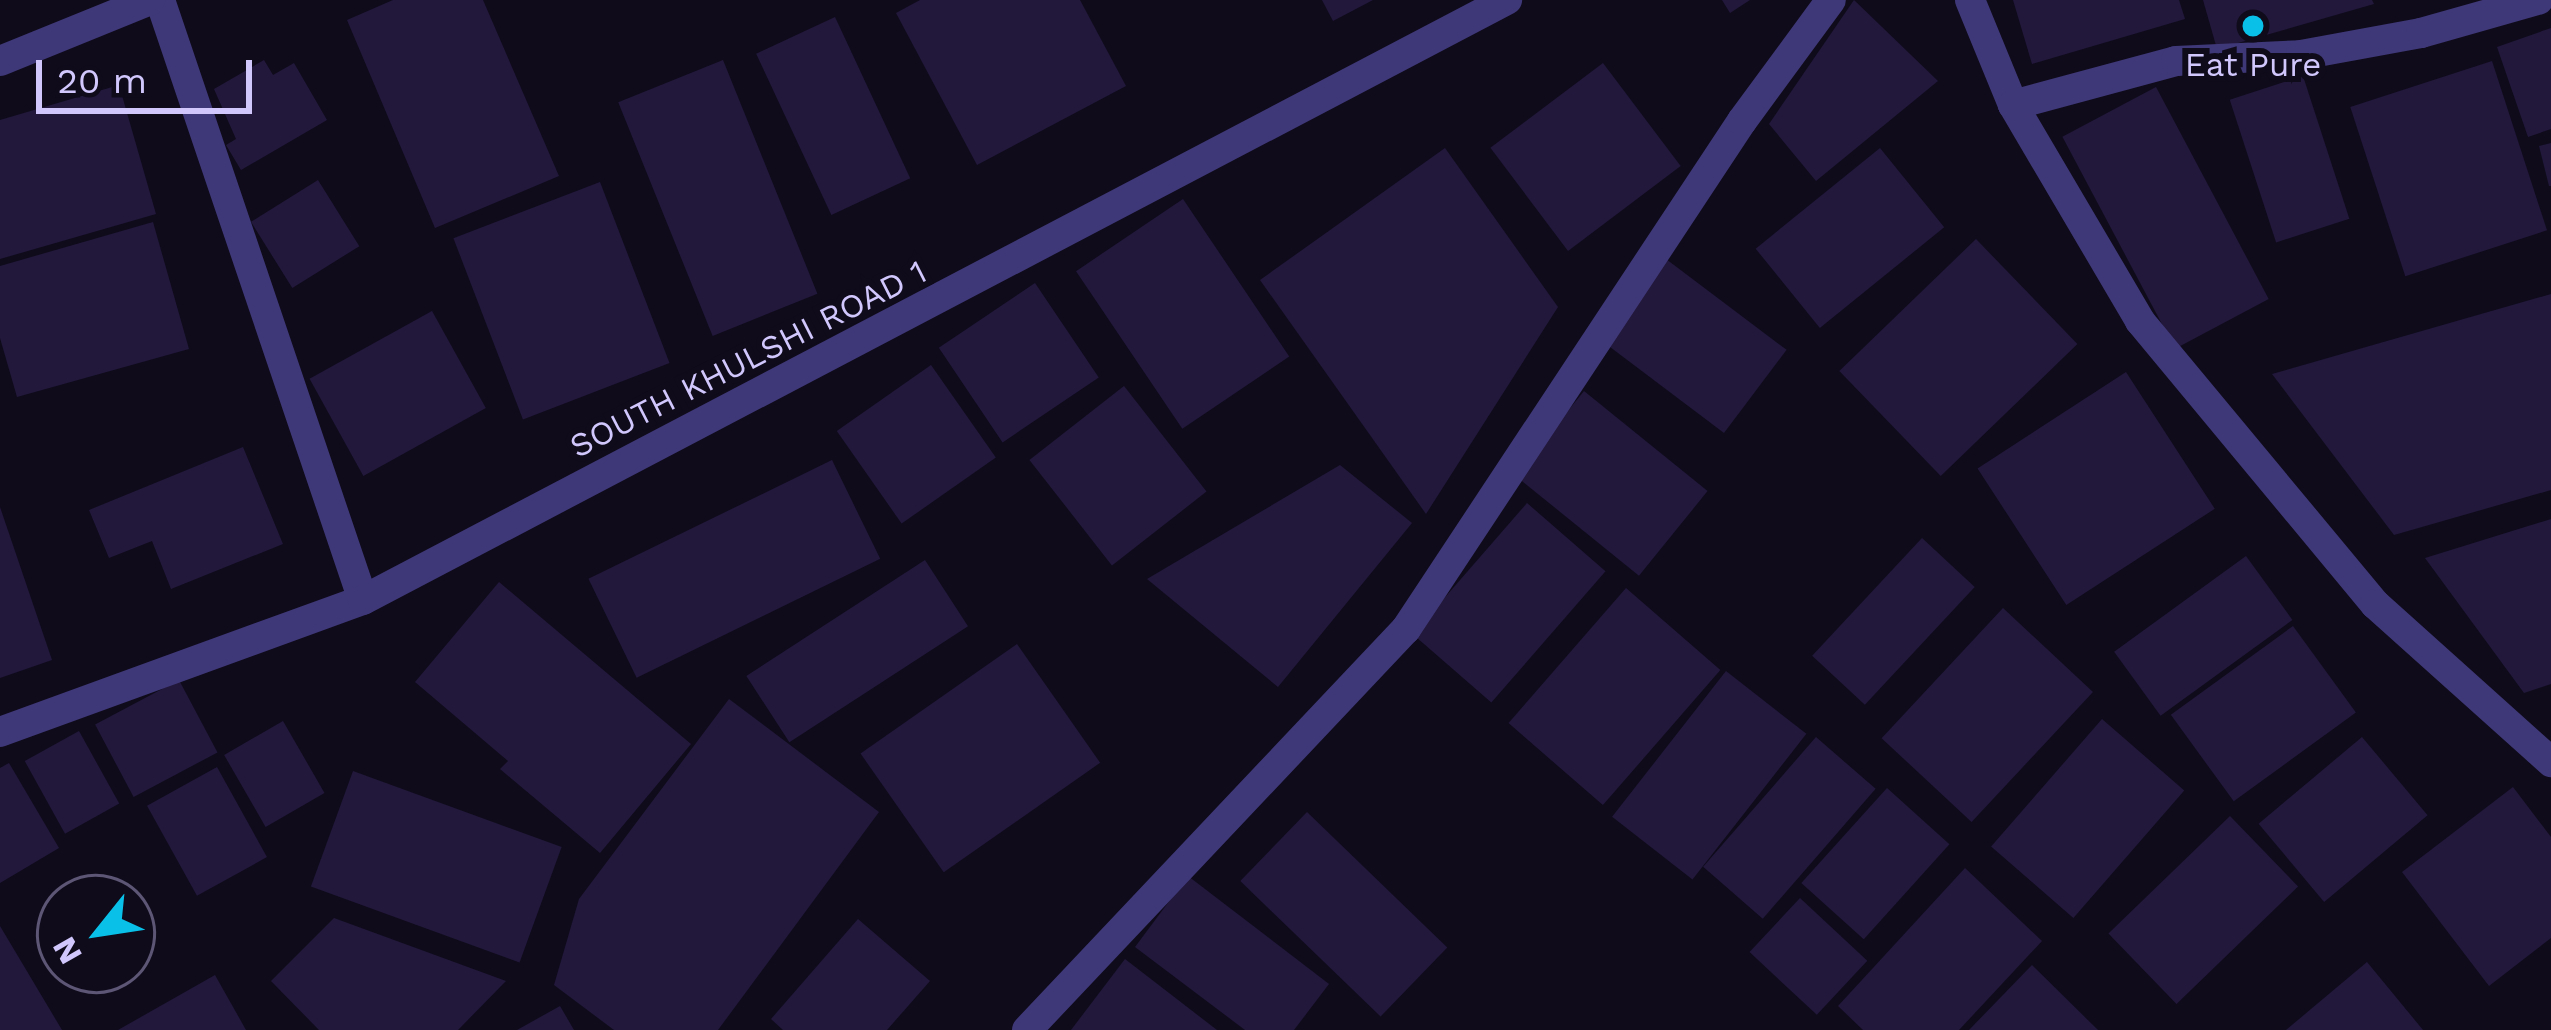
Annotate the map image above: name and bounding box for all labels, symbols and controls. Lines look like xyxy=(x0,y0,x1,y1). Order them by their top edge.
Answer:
marker: Eat Pure xyxy=(2240,13,2266,39)
scale bar xyxy=(42,36,258,110)
place label: Eat Pure xyxy=(2185,45,2321,85)
text: 20 m xyxy=(57,60,147,102)
street label: SOUTH KHULSHI ROAD 1 xyxy=(563,252,933,466)
north arrow xyxy=(36,874,156,994)
text: N xyxy=(44,930,90,971)

